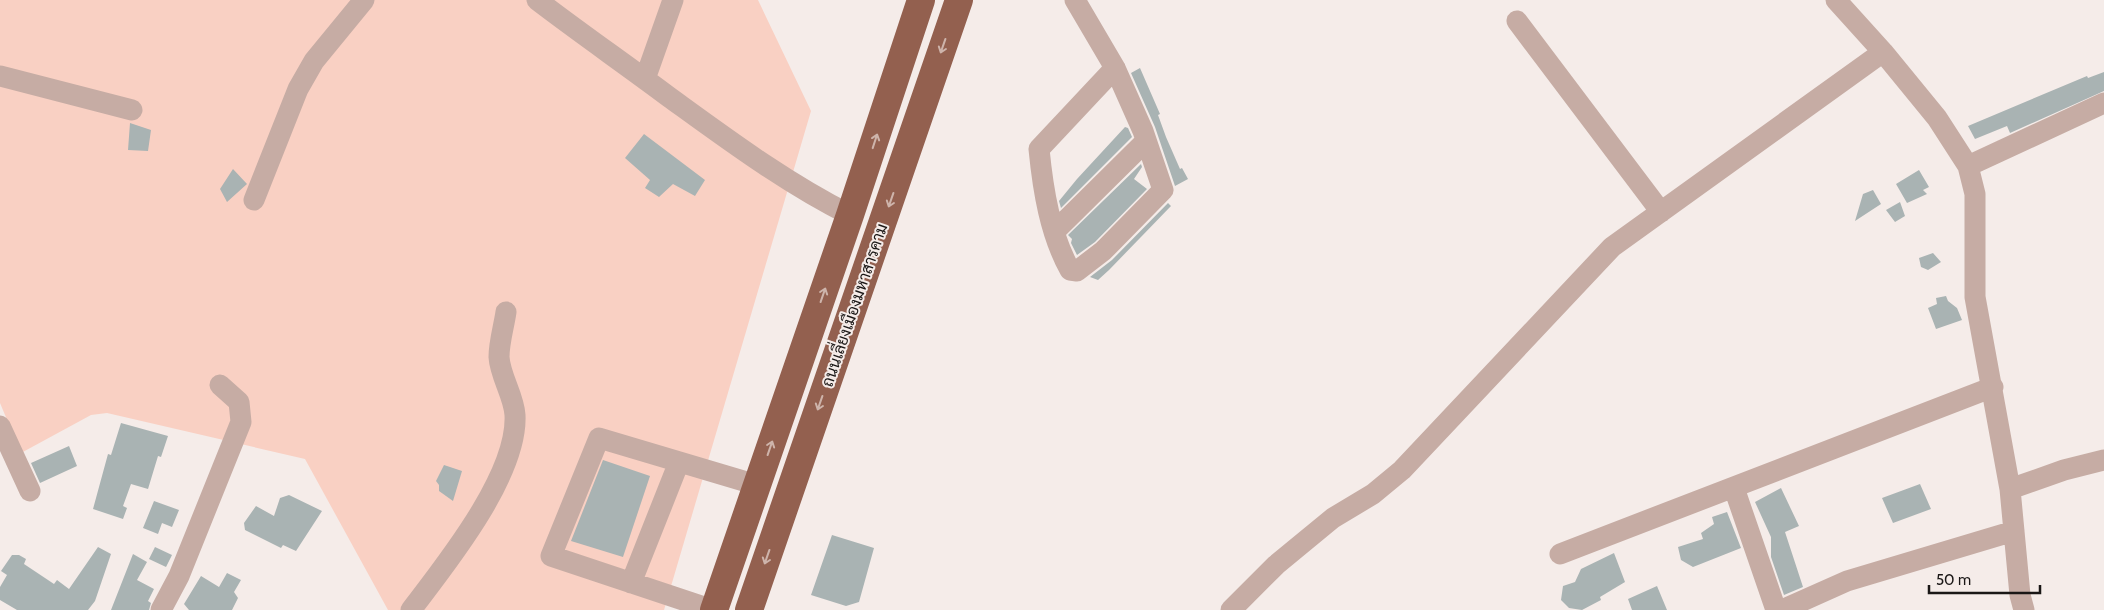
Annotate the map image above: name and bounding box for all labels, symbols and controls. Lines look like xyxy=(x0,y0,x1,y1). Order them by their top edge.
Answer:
one-way arrow xyxy=(938,38,948,54)
one-way arrow xyxy=(870,133,880,149)
one-way arrow xyxy=(885,191,895,207)
street label: ถนนเลี่ยงเมืองมหาสารคาม xyxy=(813,219,891,389)
one-way arrow xyxy=(819,287,828,303)
one-way arrow xyxy=(815,395,825,411)
one-way arrow xyxy=(766,441,775,456)
one-way arrow xyxy=(762,548,772,564)
scale bar xyxy=(1929,562,2040,594)
text: 50 m xyxy=(1936,571,1971,589)

